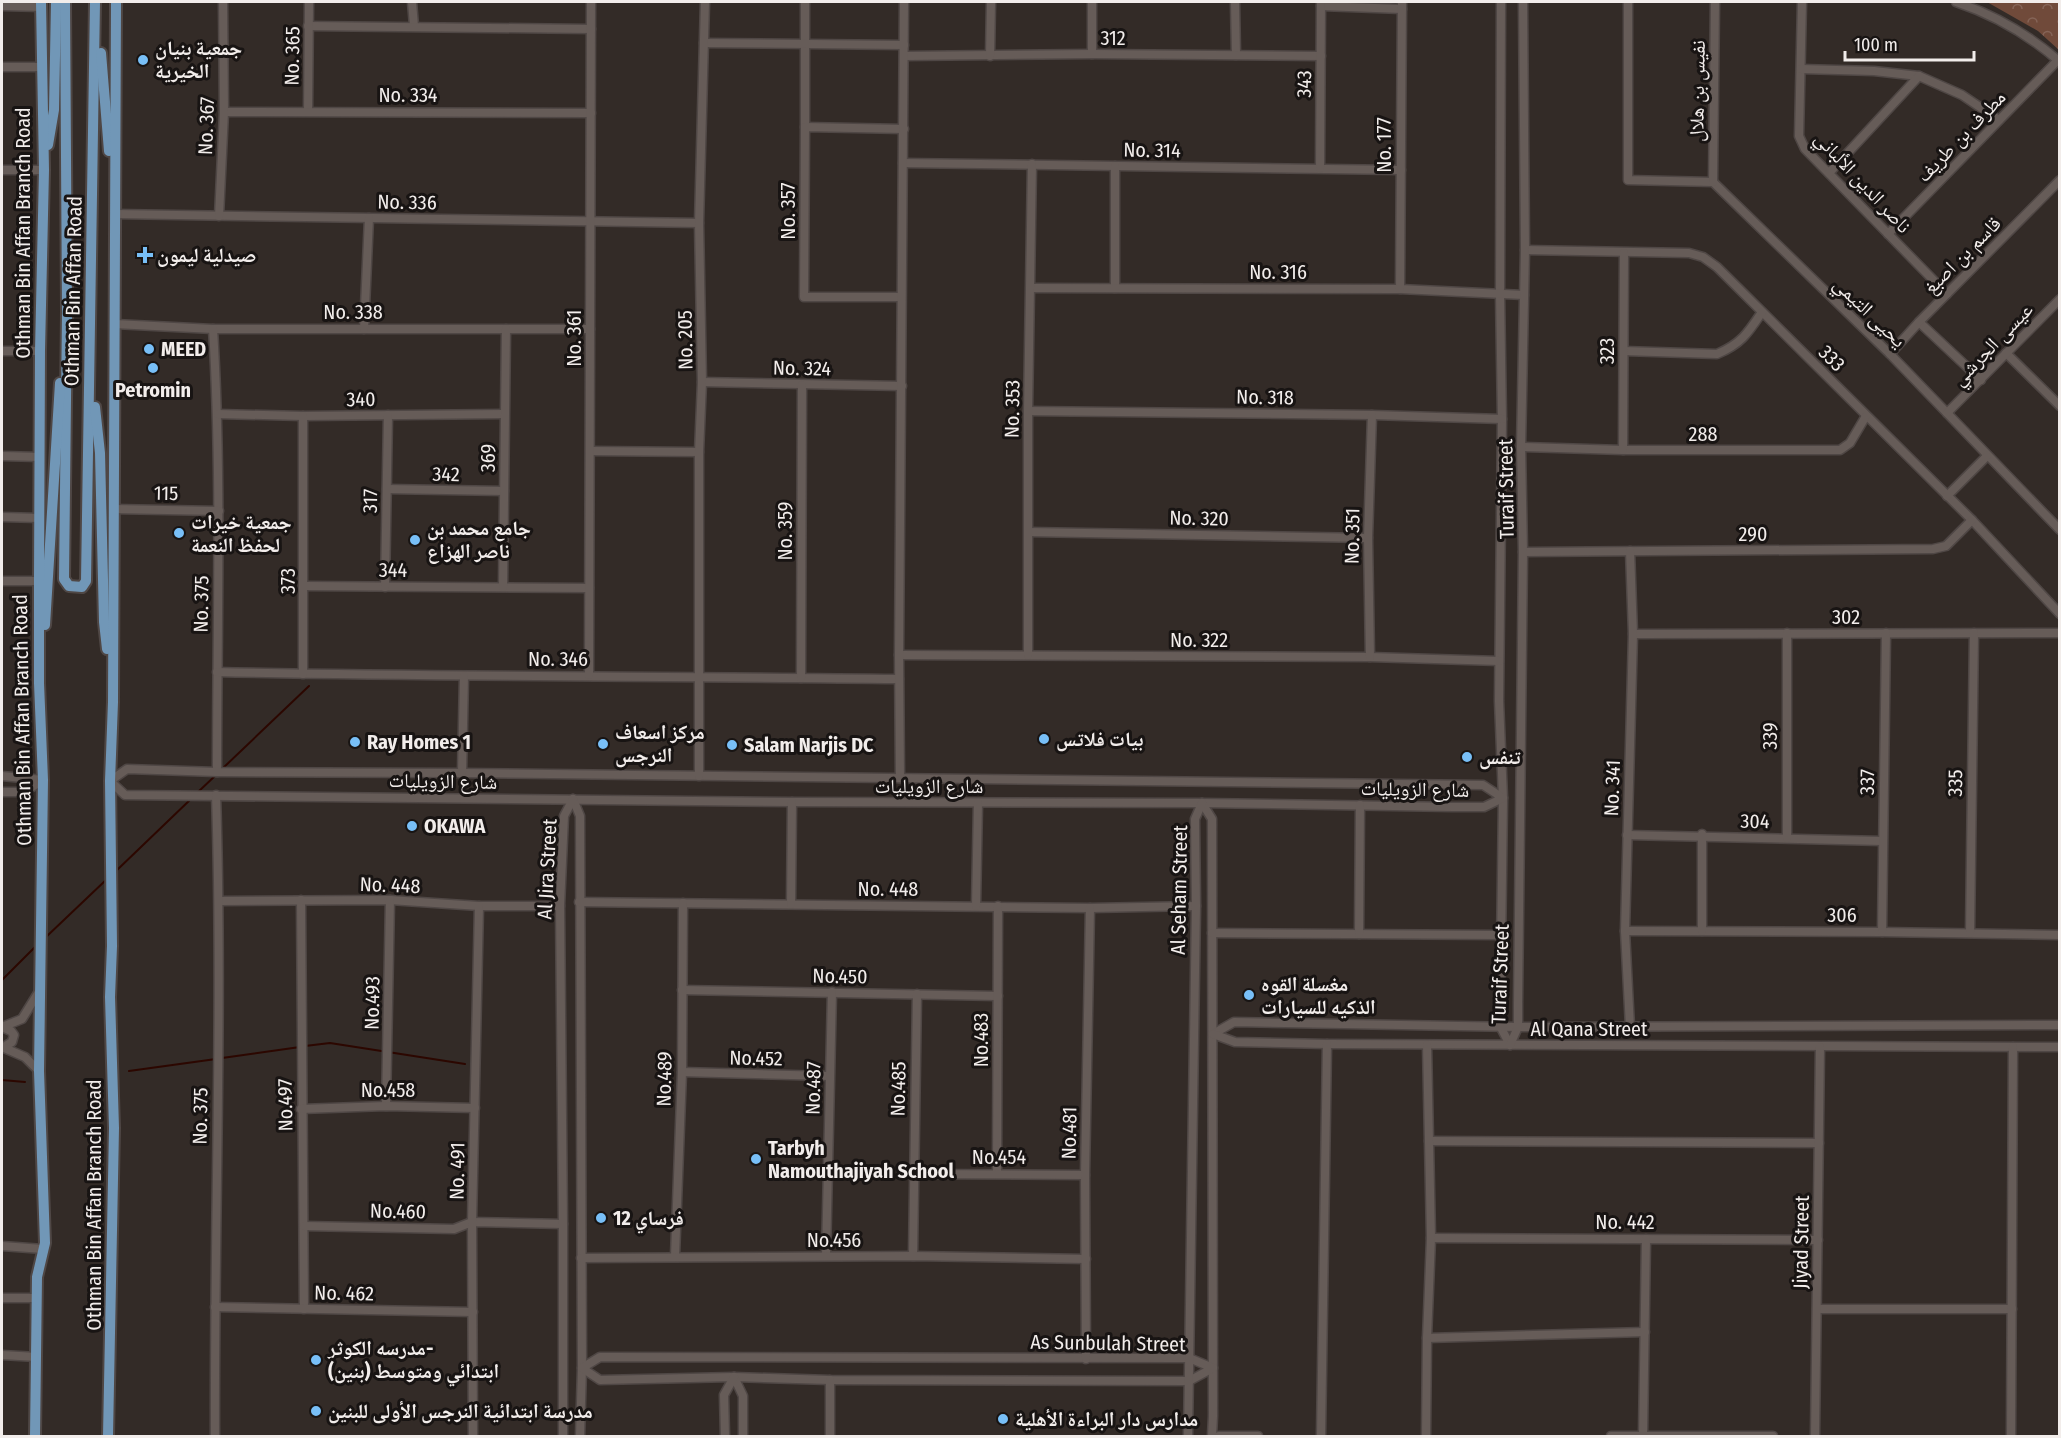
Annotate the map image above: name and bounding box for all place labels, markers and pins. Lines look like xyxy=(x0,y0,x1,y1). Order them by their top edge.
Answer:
place label: جمعية بنيان الخيرية xyxy=(155,36,242,83)
marker: جمعية بنيان الخيرية xyxy=(136,53,150,67)
place label: صيدلية ليمون xyxy=(157,243,256,267)
marker: صيدلية ليمون xyxy=(138,248,152,262)
place label: MEED xyxy=(161,337,206,361)
marker: MEED xyxy=(142,342,156,356)
marker: Petromin xyxy=(146,361,160,375)
place label: Petromin xyxy=(115,378,191,402)
place label: جمعية خيرات لحفظ النعمة xyxy=(191,510,292,557)
place label: جامع محمد بن ناصر الهزاع xyxy=(427,516,531,564)
marker: جمعية خيرات لحفظ النعمة xyxy=(172,526,186,540)
marker: جامع محمد بن ناصر الهزاع xyxy=(408,533,422,547)
place label: مركز اسعاف النرجس xyxy=(615,720,705,768)
place label: بيات فلاتس xyxy=(1056,727,1144,752)
place label: Ray Homes 1 xyxy=(367,730,471,754)
marker: بيات فلاتس xyxy=(1037,732,1051,746)
place label: Salam Narjis DC xyxy=(744,733,874,757)
marker: Ray Homes 1 xyxy=(348,735,362,749)
marker: مركز اسعاف النرجس xyxy=(596,737,610,751)
marker: Salam Narjis DC xyxy=(725,738,739,752)
place label: تنفس xyxy=(1479,745,1521,770)
marker: تنفس xyxy=(1460,750,1474,764)
place label: OKAWA xyxy=(424,814,487,838)
marker: OKAWA xyxy=(405,819,419,833)
place label: مغسلة القوه الذكيه للسيارات xyxy=(1261,972,1376,1019)
marker: مغسلة القوه الذكيه للسيارات xyxy=(1242,988,1256,1002)
place label: Tarbyh Namouthajiyah School xyxy=(768,1136,955,1183)
marker: Tarbyh Namouthajiyah School xyxy=(749,1152,763,1166)
place label: فرساي 12 xyxy=(613,1206,684,1234)
marker: فرساي 12 xyxy=(594,1211,608,1225)
place label: مدرسه الكوثر- ابتدائي ومتوسط (بنين) xyxy=(327,1336,499,1387)
marker: مدرسه الكوثر- ابتدائي ومتوسط (بنين) xyxy=(309,1353,323,1367)
place label: مدرسة ابتدائية النرجس الأولى للبنين xyxy=(328,1399,593,1424)
marker: مدرسة ابتدائية النرجس الأولى للبنين xyxy=(309,1404,323,1418)
place label: مدارس دار البراءة الأهلية xyxy=(1015,1407,1198,1431)
marker: مدارس دار البراءة الأهلية xyxy=(996,1412,1010,1426)

